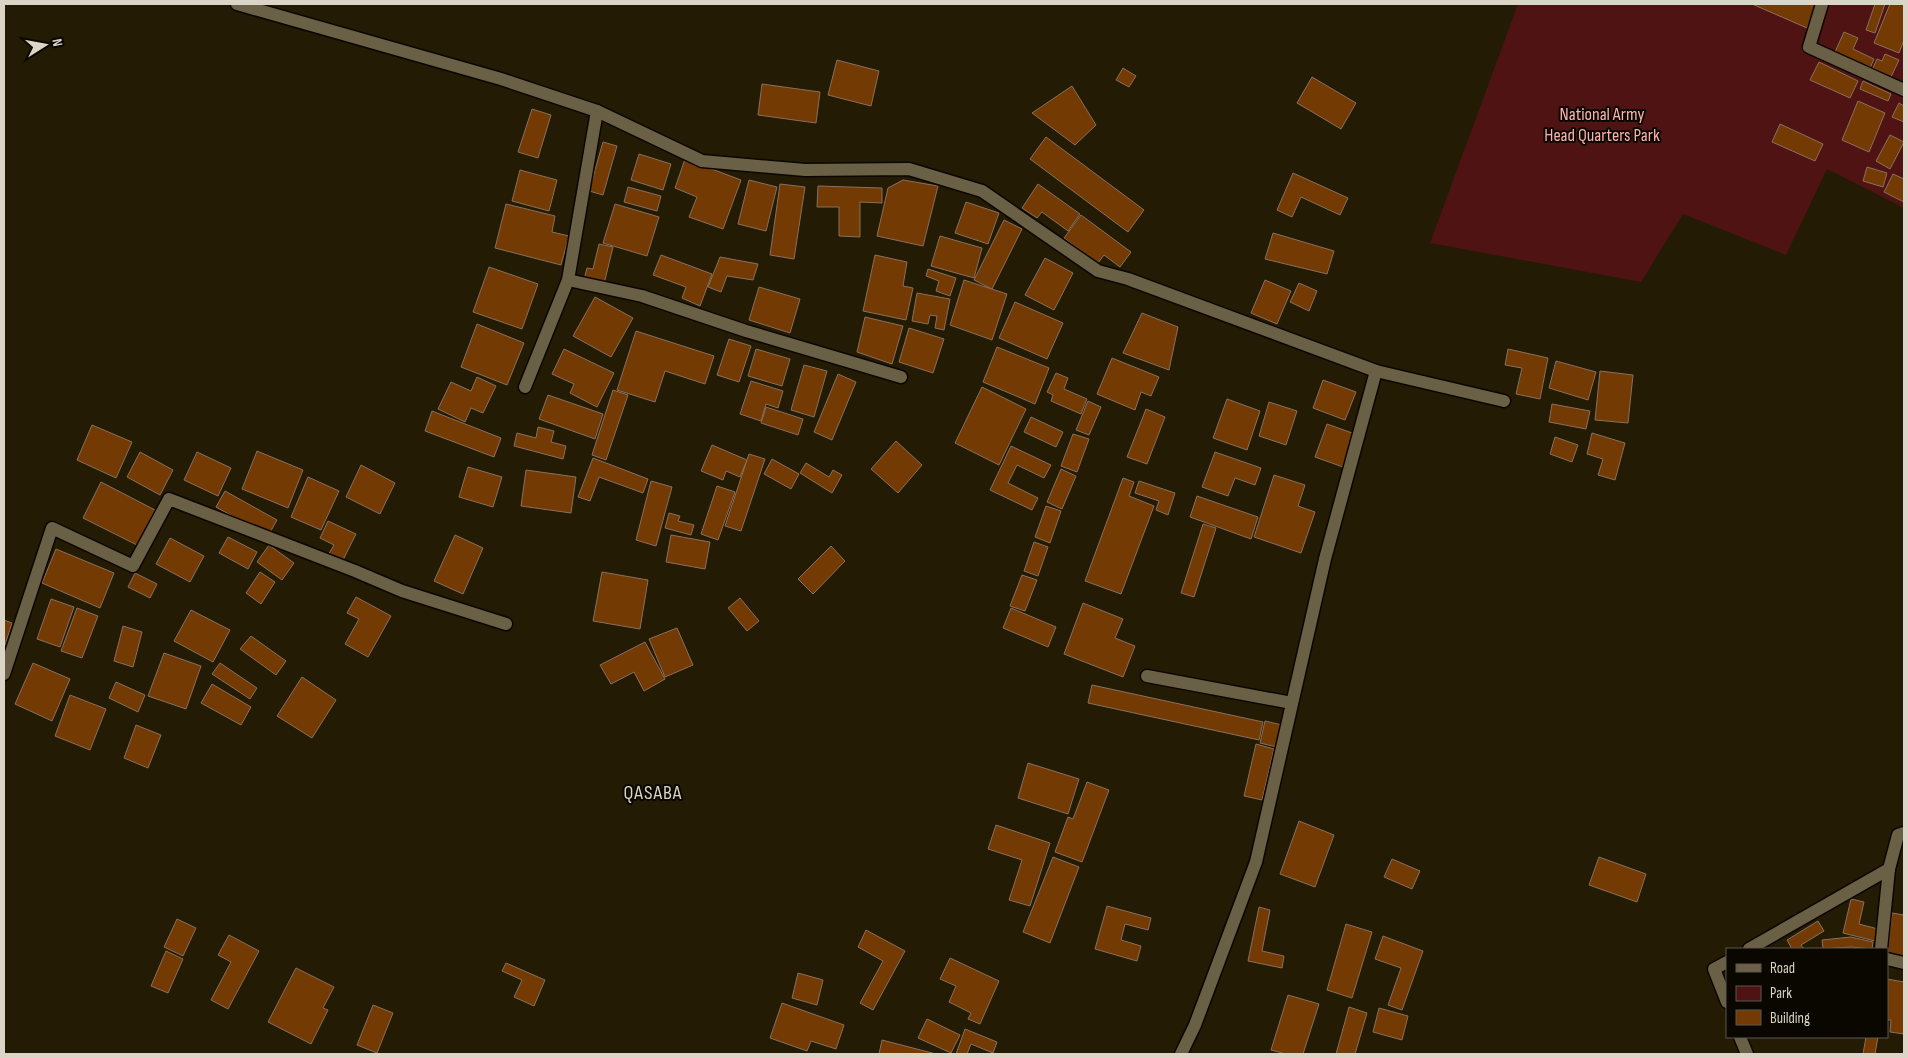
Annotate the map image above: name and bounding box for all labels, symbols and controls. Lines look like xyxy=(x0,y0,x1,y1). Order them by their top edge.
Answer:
north arrow xyxy=(20,20,70,70)
text: N xyxy=(48,37,66,48)
park label: National Army Head Quarters Park xyxy=(1544,104,1660,146)
district label: QASABA xyxy=(624,781,682,805)
legend xyxy=(1726,948,1888,1038)
text: Road xyxy=(1770,959,1795,978)
text: Park xyxy=(1770,984,1792,1003)
text: Building xyxy=(1770,1009,1810,1028)

